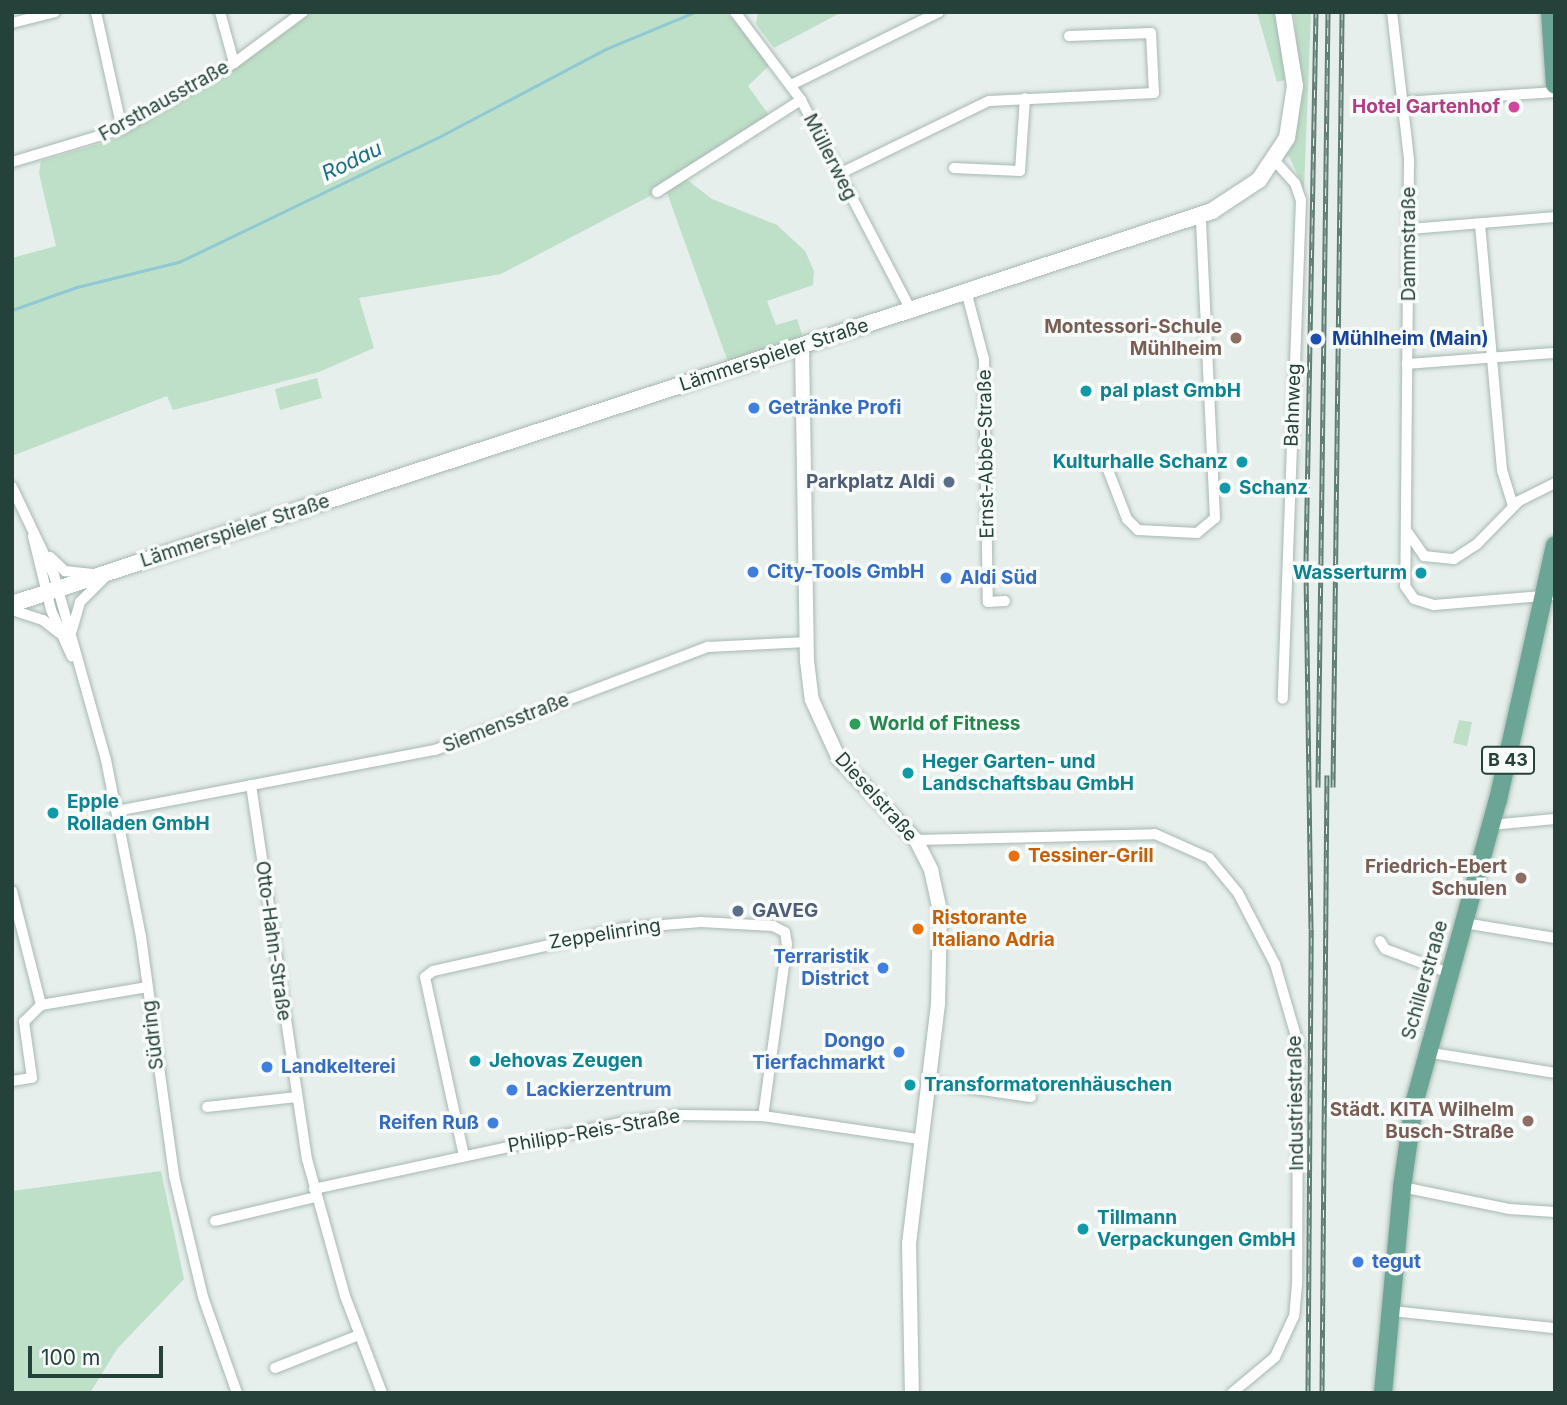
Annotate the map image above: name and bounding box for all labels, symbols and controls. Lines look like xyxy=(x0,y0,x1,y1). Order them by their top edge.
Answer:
street label: Forsthausstraße xyxy=(95,56,233,146)
place label: Hotel Gartenhof xyxy=(1352,96,1500,118)
marker: Hotel Gartenhof xyxy=(1506,99,1522,115)
street label: Müllerweg xyxy=(799,110,861,204)
water label: Rodau xyxy=(318,136,386,186)
street label: Dammstraße xyxy=(1398,187,1420,301)
street label: Lämmerspieler Straße xyxy=(677,314,871,396)
place label: Montessori-Schule Mühlheim xyxy=(1044,316,1222,360)
place label: Mühlheim (Main) xyxy=(1332,328,1489,350)
marker: Mühlheim (Main) xyxy=(1306,329,1326,349)
marker: Montessori-Schule Mühlheim xyxy=(1228,330,1244,346)
street label: Bahnweg xyxy=(1280,363,1306,447)
street label: Ernst-Abbe-Straße xyxy=(973,369,999,539)
place label: pal plast GmbH xyxy=(1100,380,1241,402)
marker: pal plast GmbH xyxy=(1078,383,1094,399)
place label: Getränke Profi xyxy=(768,397,901,419)
marker: Getränke Profi xyxy=(746,400,762,416)
place label: Kulturhalle Schanz xyxy=(1053,451,1228,473)
marker: Kulturhalle Schanz xyxy=(1234,454,1250,470)
place label: Parkplatz Aldi xyxy=(806,471,935,493)
marker: Parkplatz Aldi xyxy=(941,474,957,490)
place label: Schanz xyxy=(1239,477,1308,499)
marker: Schanz xyxy=(1217,480,1233,496)
street label: Lämmerspieler Straße xyxy=(138,490,332,572)
place label: City-Tools GmbH xyxy=(767,561,924,583)
place label: Wasserturm xyxy=(1293,562,1407,584)
marker: City-Tools GmbH xyxy=(745,564,761,580)
marker: Wasserturm xyxy=(1413,565,1429,581)
place label: Aldi Süd xyxy=(960,567,1037,589)
marker: Aldi Süd xyxy=(938,570,954,586)
street label: Siemensstraße xyxy=(440,688,572,758)
place label: World of Fitness xyxy=(869,713,1020,735)
marker: World of Fitness xyxy=(847,716,863,732)
road number: B 43 xyxy=(1480,746,1536,774)
street label: Dieselstraße xyxy=(830,748,922,846)
place label: Heger Garten- und Landschaftsbau GmbH xyxy=(922,751,1134,795)
marker: Heger Garten- und Landschaftsbau GmbH xyxy=(900,765,916,781)
place label: Epple Rolladen GmbH xyxy=(67,791,210,835)
marker: Epple Rolladen GmbH xyxy=(45,805,61,821)
place label: Tessiner-Grill xyxy=(1028,845,1154,867)
marker: Tessiner-Grill xyxy=(1006,848,1022,864)
place label: Friedrich-Ebert Schulen xyxy=(1365,856,1507,900)
street label: Otto-Hahn-Straße xyxy=(250,859,296,1023)
marker: Friedrich-Ebert Schulen xyxy=(1513,870,1529,886)
place label: GAVEG xyxy=(752,900,818,922)
marker: GAVEG xyxy=(730,903,746,919)
place label: Ristorante Italiano Adria xyxy=(932,907,1055,951)
street label: Zeppelinring xyxy=(548,914,662,954)
street label: Schillerstraße xyxy=(1397,918,1453,1042)
marker: Ristorante Italiano Adria xyxy=(910,921,926,937)
place label: Terraristik District xyxy=(773,946,869,990)
marker: Terraristik District xyxy=(875,960,891,976)
street label: Südring xyxy=(137,999,169,1071)
place label: Dongo Tierfachmarkt xyxy=(752,1030,885,1074)
street label: Industriestraße xyxy=(1283,1035,1309,1171)
marker: Dongo Tierfachmarkt xyxy=(891,1044,907,1060)
place label: Jehovas Zeugen xyxy=(489,1050,643,1072)
marker: Jehovas Zeugen xyxy=(467,1053,483,1069)
place label: Landkelterei xyxy=(281,1056,396,1078)
marker: Landkelterei xyxy=(259,1059,275,1075)
place label: Transformatorenhäuschen xyxy=(924,1074,1172,1096)
marker: Transformatorenhäuschen xyxy=(902,1077,918,1093)
place label: Lackierzentrum xyxy=(526,1079,672,1101)
marker: Lackierzentrum xyxy=(504,1082,520,1098)
place label: Städt. KITA Wilhelm Busch-Straße xyxy=(1329,1099,1514,1143)
street label: Philipp-Reis-Straße xyxy=(506,1105,682,1157)
place label: Reifen Ruß xyxy=(379,1112,479,1134)
marker: Städt. KITA Wilhelm Busch-Straße xyxy=(1520,1113,1536,1129)
marker: Reifen Ruß xyxy=(485,1115,501,1131)
place label: Tillmann Verpackungen GmbH xyxy=(1097,1207,1296,1251)
marker: Tillmann Verpackungen GmbH xyxy=(1075,1221,1091,1237)
place label: tegut xyxy=(1372,1251,1421,1273)
marker: tegut xyxy=(1350,1254,1366,1270)
scale bar xyxy=(32,1332,166,1376)
text: 100 m xyxy=(41,1345,100,1370)

